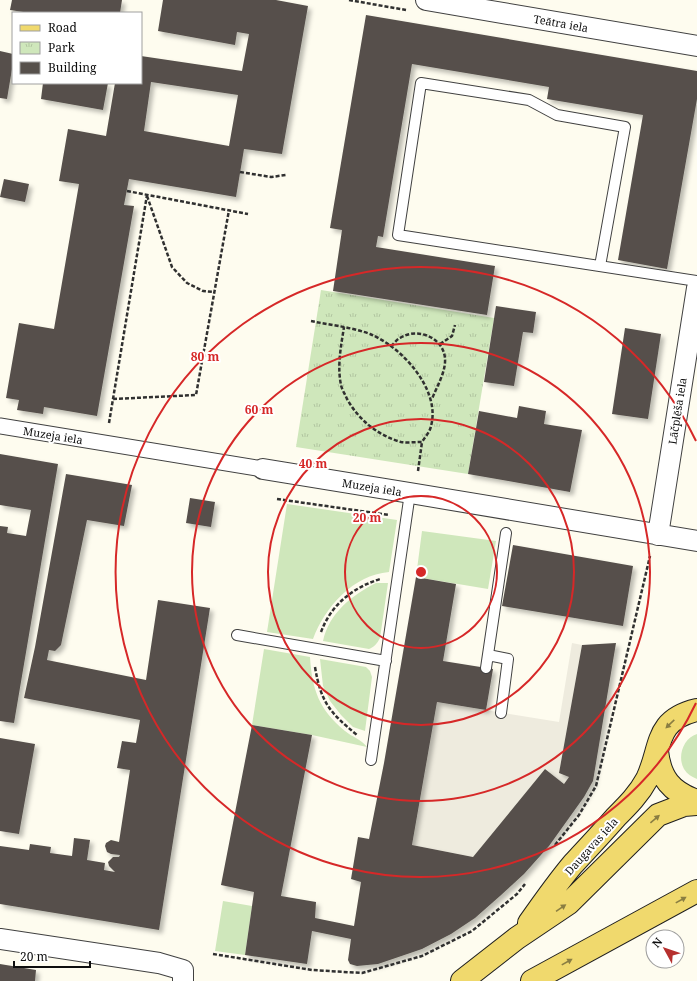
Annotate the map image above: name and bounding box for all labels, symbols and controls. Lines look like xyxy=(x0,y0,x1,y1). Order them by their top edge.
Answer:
street label: Teātra iela xyxy=(533,11,589,35)
legend xyxy=(12,12,142,84)
text: Road xyxy=(48,19,78,36)
text: Park xyxy=(48,39,76,56)
text: Building xyxy=(48,59,97,76)
text: 80 m xyxy=(191,348,219,365)
street label: Lāčplēša iela xyxy=(664,376,690,446)
text: 60 m xyxy=(245,401,273,418)
street label: Muzeja iela xyxy=(22,423,84,447)
text: 40 m xyxy=(299,455,327,472)
street label: Muzeja iela xyxy=(341,475,403,499)
text: 20 m xyxy=(353,509,381,526)
centre of rings xyxy=(414,565,428,579)
one-way arrow xyxy=(665,719,675,729)
street label: Daugavas iela xyxy=(561,814,621,878)
one-way arrow xyxy=(649,814,660,823)
one-way arrow xyxy=(675,897,687,904)
one-way arrow xyxy=(555,904,566,912)
north arrow xyxy=(645,929,685,969)
text: N xyxy=(648,934,666,950)
scale bar xyxy=(14,943,90,969)
text: 20 m xyxy=(20,948,48,965)
one-way arrow xyxy=(561,959,573,966)

